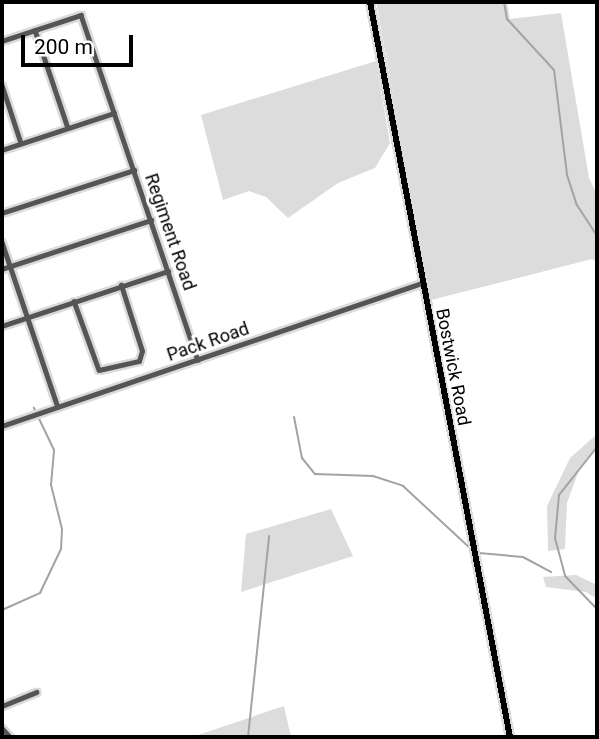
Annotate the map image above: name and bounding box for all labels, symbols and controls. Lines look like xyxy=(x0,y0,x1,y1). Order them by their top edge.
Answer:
scale bar xyxy=(24,21,136,65)
text: 200 m xyxy=(34,35,93,59)
street label: Regiment Road xyxy=(140,171,200,293)
street label: Bostwick Road xyxy=(431,307,475,427)
street label: Pack Road xyxy=(164,318,252,366)

